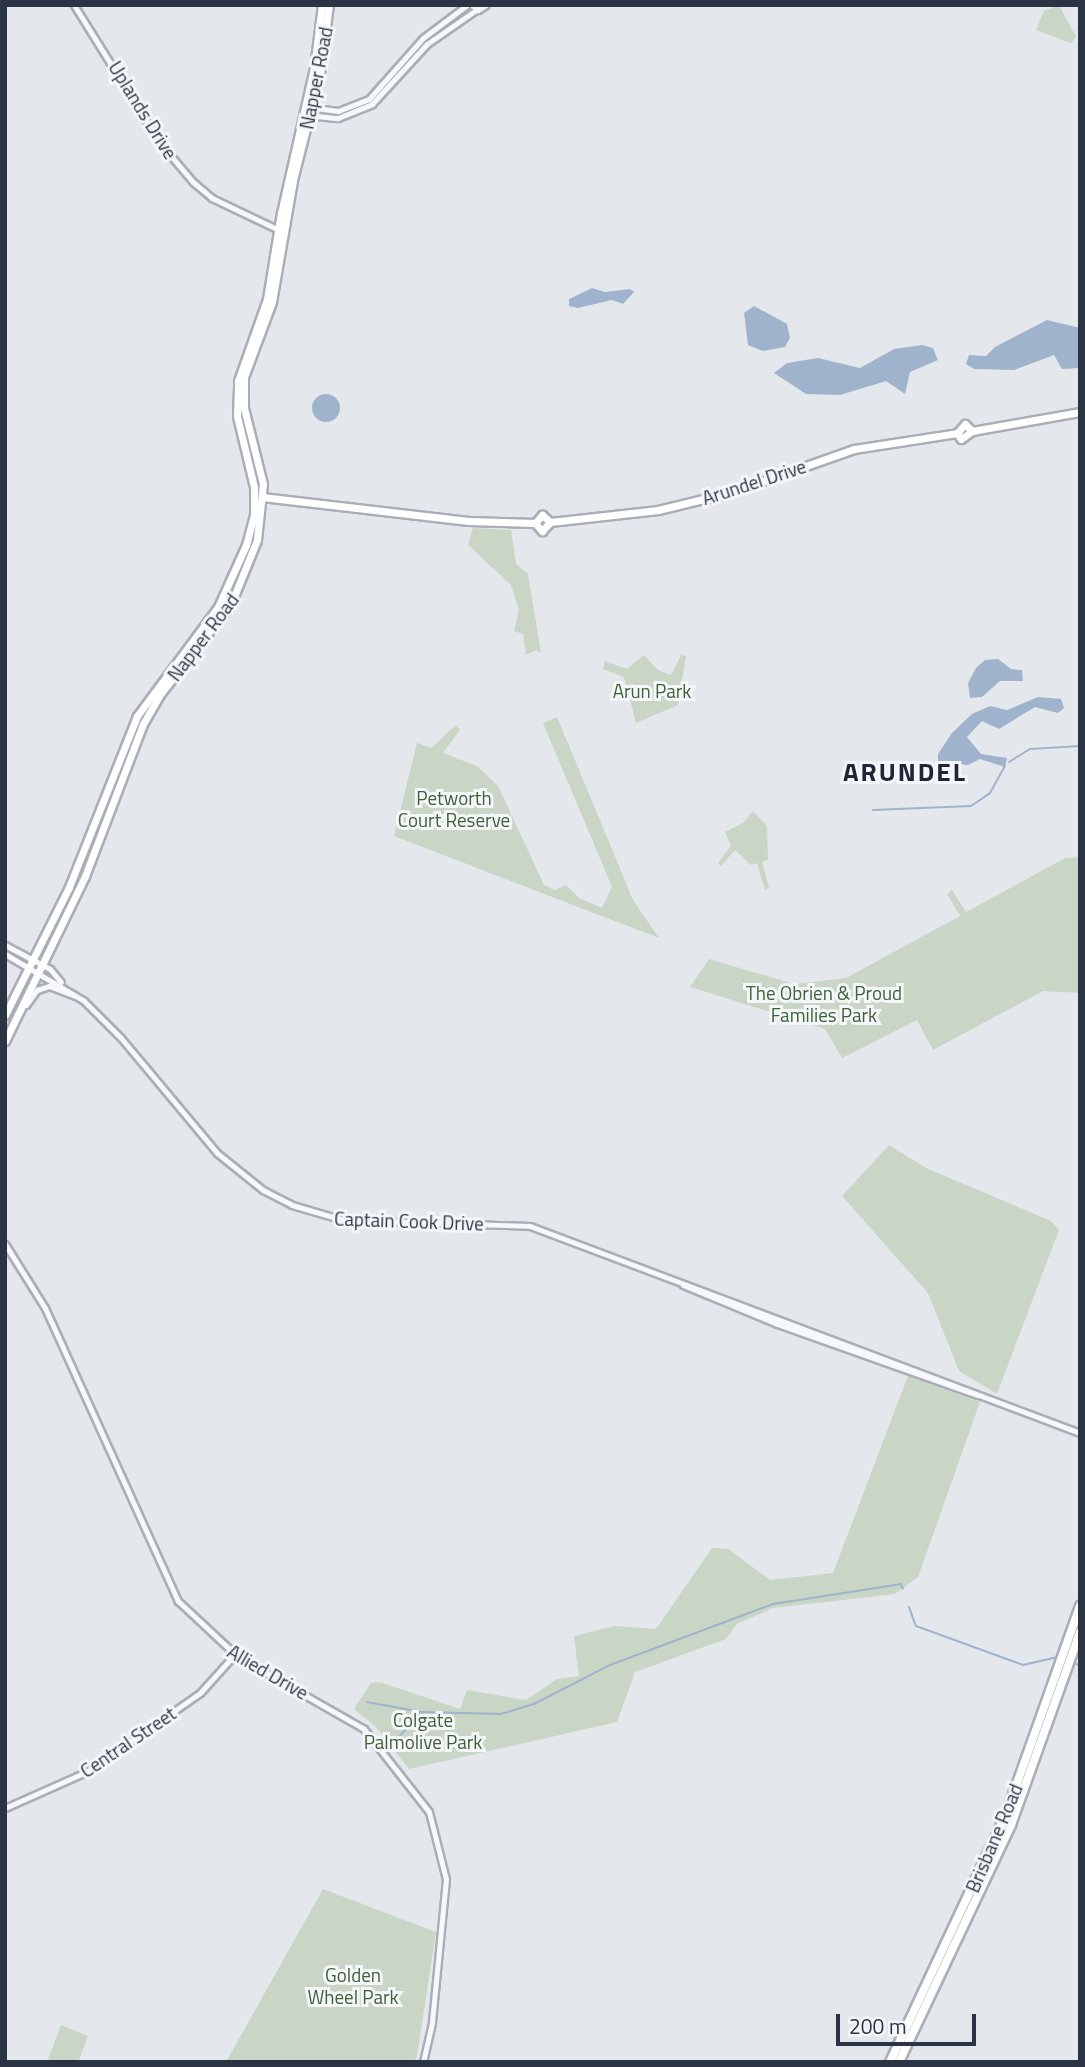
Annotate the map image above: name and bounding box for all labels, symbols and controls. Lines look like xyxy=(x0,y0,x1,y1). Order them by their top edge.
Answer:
street label: Napper Road xyxy=(295,25,337,131)
street label: Uplands Drive xyxy=(104,57,182,163)
street label: Arundel Drive xyxy=(699,454,809,510)
street label: Napper Road xyxy=(163,589,243,685)
park label: Arun Park xyxy=(613,680,691,702)
district label: ARUNDEL xyxy=(844,756,966,788)
park label: Petworth Court Reserve xyxy=(398,787,510,831)
park label: The Obrien & Proud Families Park xyxy=(746,982,902,1026)
street label: Captain Cook Drive xyxy=(334,1207,484,1235)
street label: Allied Drive xyxy=(223,1640,313,1704)
street label: Central Street xyxy=(76,1702,180,1782)
park label: Colgate Palmolive Park xyxy=(364,1709,482,1753)
street label: Brisbane Road xyxy=(961,1780,1027,1896)
park label: Golden Wheel Park xyxy=(307,1964,399,2008)
scale bar xyxy=(840,2000,980,2044)
text: 200 m xyxy=(849,2010,906,2042)

